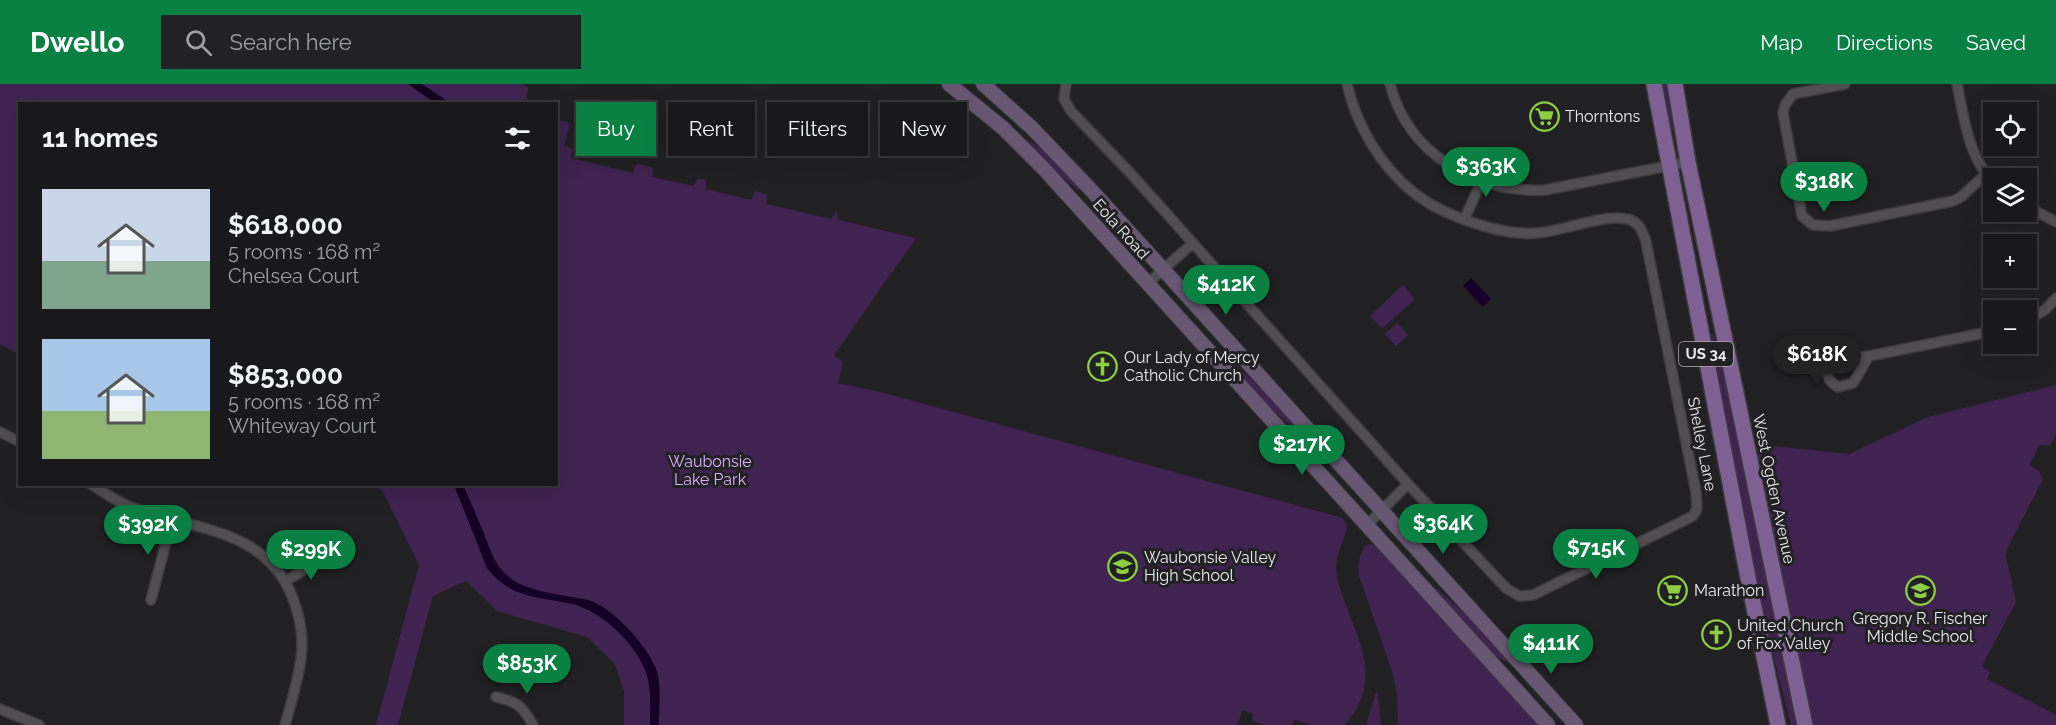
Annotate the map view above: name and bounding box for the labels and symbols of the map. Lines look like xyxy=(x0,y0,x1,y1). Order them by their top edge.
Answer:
supermarket icon: Thorntons xyxy=(1528,100,1560,132)
place label: Thorntons xyxy=(1565,107,1641,126)
pin: $363K xyxy=(1444,147,1528,198)
pin: $318K xyxy=(1782,162,1866,213)
street label: Eola Road xyxy=(1089,195,1153,263)
pin: $412K xyxy=(1184,265,1268,316)
pin: $618K xyxy=(1775,335,1859,386)
road number: US 34 xyxy=(1679,342,1733,366)
place label: Our Lady of Mercy Catholic Church xyxy=(1124,348,1260,385)
church icon: Our Lady of Mercy Catholic Church xyxy=(1087,350,1119,382)
street label: Shelley Lane xyxy=(1684,395,1720,493)
street label: West Ogden Avenue xyxy=(1749,412,1799,566)
pin: $217K xyxy=(1260,425,1344,476)
park label: Waubonsie Lake Park xyxy=(668,452,752,489)
pin: $364K xyxy=(1401,504,1485,555)
pin: $392K xyxy=(106,505,190,556)
pin: $715K xyxy=(1554,529,1638,580)
pin: $299K xyxy=(269,530,353,581)
place label: Waubonsie Valley High School xyxy=(1144,548,1277,585)
school or university icon: Waubonsie Valley High School xyxy=(1107,550,1139,582)
supermarket icon: Marathon xyxy=(1657,574,1689,606)
school or university icon: Gregory R. Fischer Middle School xyxy=(1904,574,1936,606)
place label: Marathon xyxy=(1694,581,1764,600)
place label: Gregory R. Fischer Middle School xyxy=(1853,609,1988,646)
place label: United Church of Fox Valley xyxy=(1737,616,1844,653)
church icon: United Church of Fox Valley xyxy=(1700,618,1732,650)
pin: $411K xyxy=(1509,624,1593,675)
pin: $853K xyxy=(485,644,569,695)

